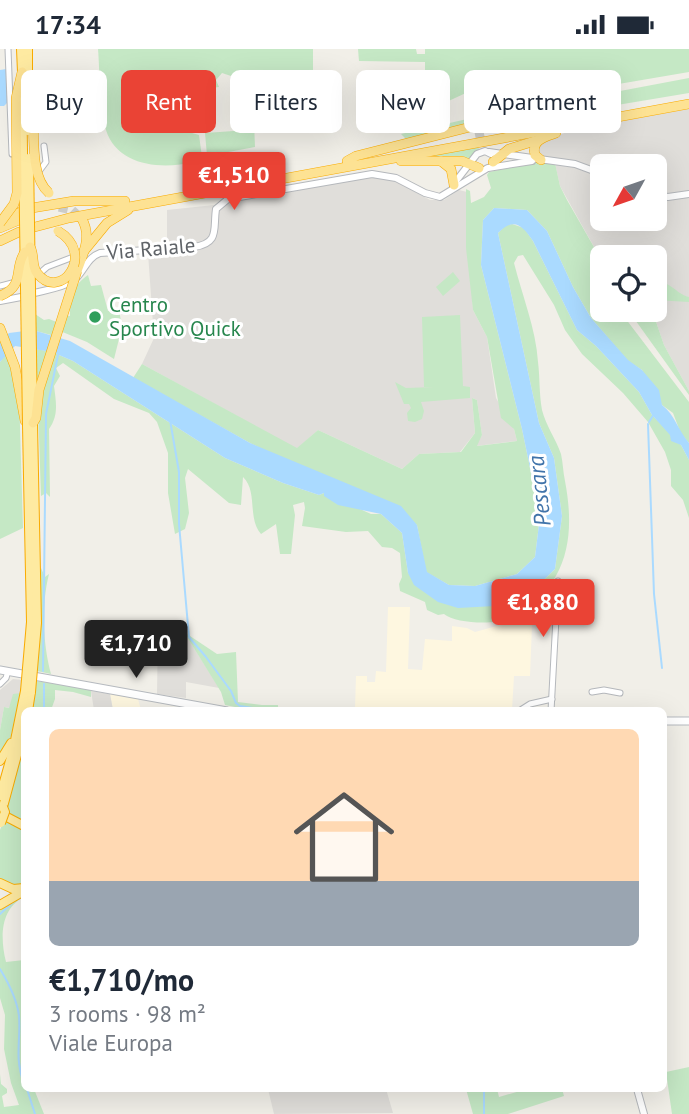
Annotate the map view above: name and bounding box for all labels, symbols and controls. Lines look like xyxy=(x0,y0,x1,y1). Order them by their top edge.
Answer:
text: 17:34 xyxy=(35,8,101,41)
chip: Buy xyxy=(21,70,107,133)
chip: Rent xyxy=(121,70,216,133)
chip: Filters xyxy=(230,70,342,133)
chip: New xyxy=(356,70,450,133)
chip: Apartment xyxy=(464,70,621,133)
pin: €1,510 xyxy=(177,153,291,212)
north arrow xyxy=(590,154,667,231)
map controls xyxy=(590,154,667,322)
text: €1,510 xyxy=(198,160,270,189)
street label: Via Raiale xyxy=(104,231,197,266)
button: locate xyxy=(590,245,667,322)
place label: Centro Sportivo Quick xyxy=(109,291,241,342)
marker: Centro Sportivo Quick xyxy=(87,309,103,325)
water label: Pescara xyxy=(520,454,557,528)
pin: €1,880 xyxy=(486,579,600,639)
text: €1,880 xyxy=(507,587,579,616)
pin: €1,710 xyxy=(79,621,193,680)
text: €1,710 xyxy=(100,628,172,657)
icon: home xyxy=(281,774,407,900)
text: €1,710/mo xyxy=(49,960,194,999)
text: 3 rooms · 98 m² xyxy=(49,999,206,1028)
text: Viale Europa xyxy=(49,1028,173,1057)

